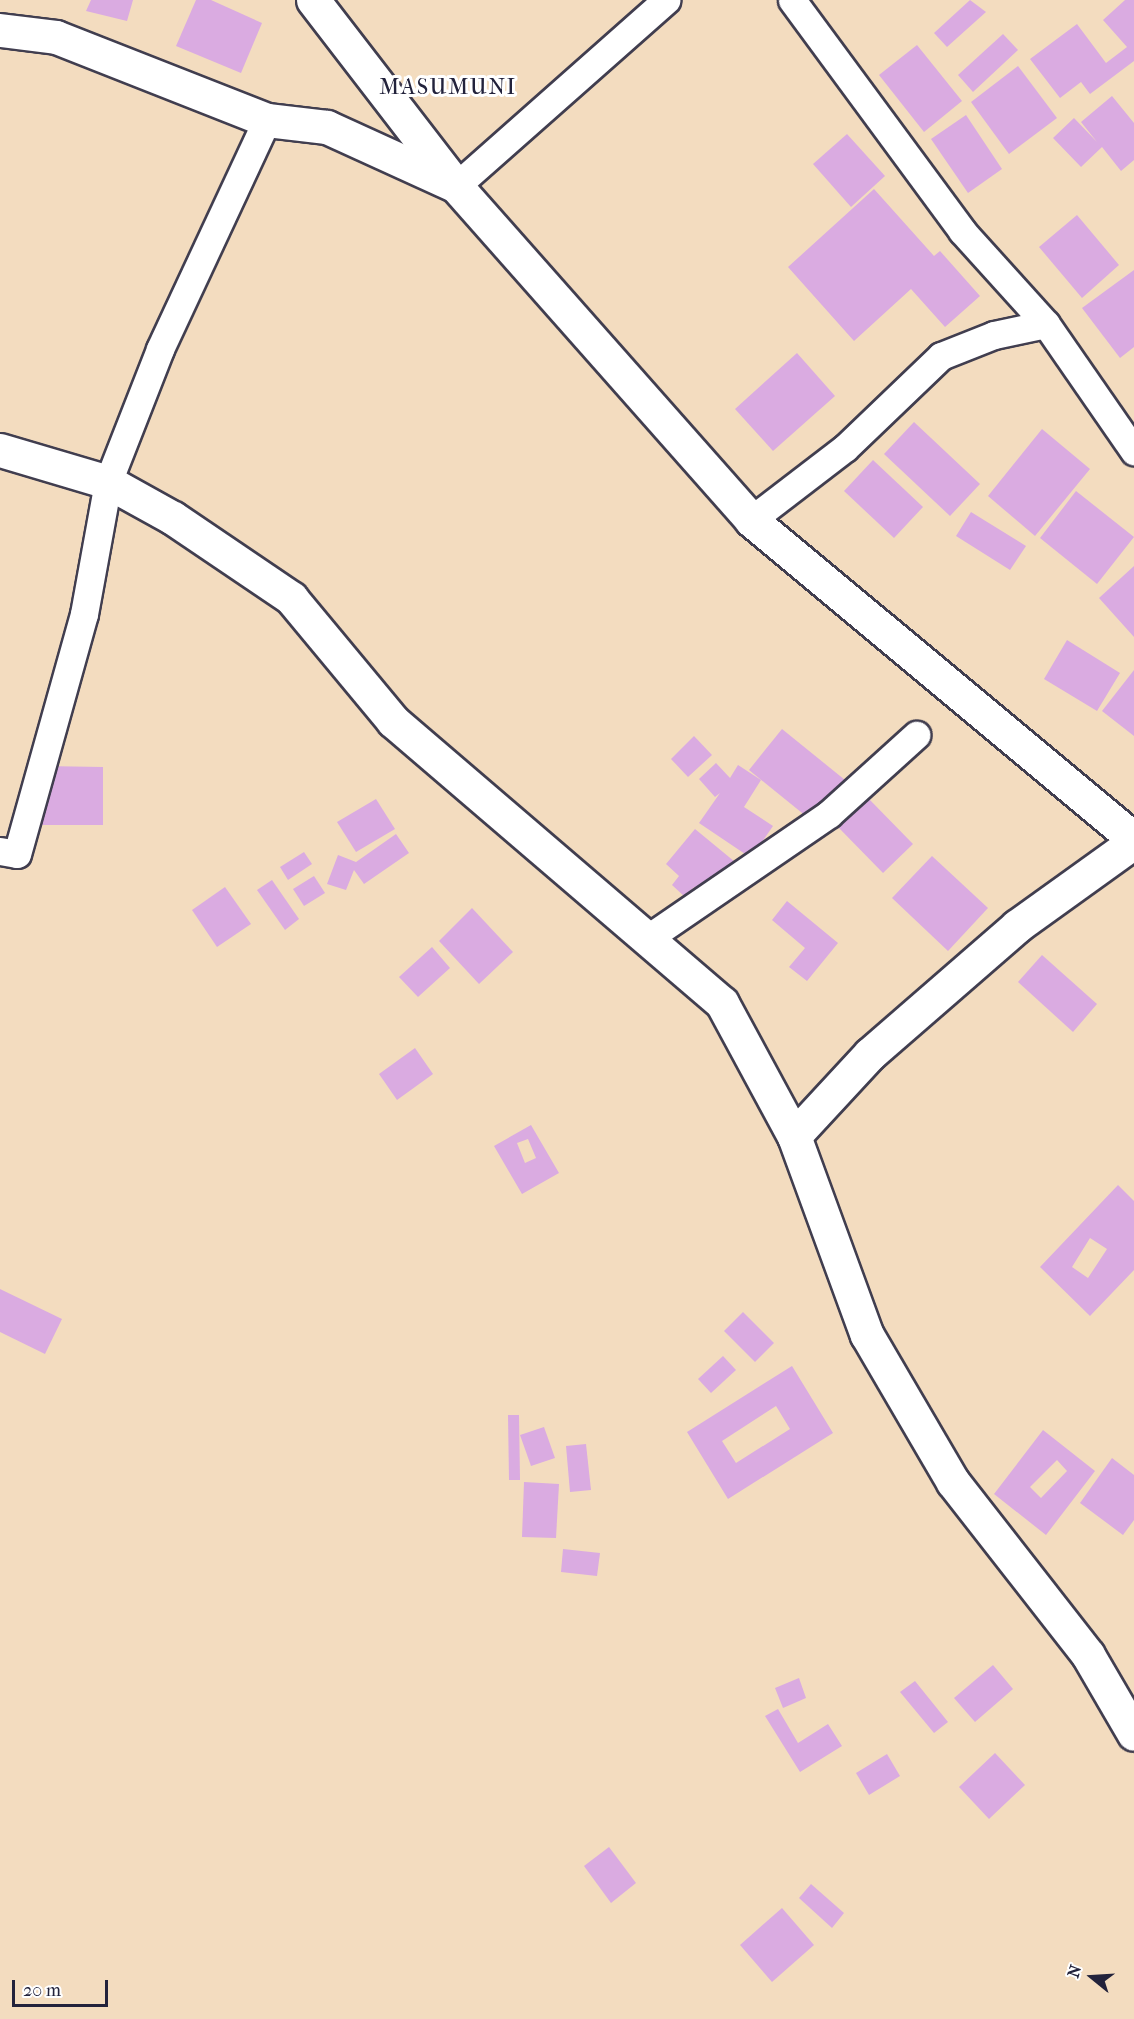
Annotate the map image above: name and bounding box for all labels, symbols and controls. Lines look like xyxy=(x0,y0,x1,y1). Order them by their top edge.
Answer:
district label: MASUMUNI xyxy=(379,75,517,101)
north arrow xyxy=(1062,1947,1122,2007)
text: N xyxy=(1063,1963,1085,1980)
scale bar xyxy=(15,1968,111,2006)
text: 20 m xyxy=(23,1980,61,2001)

